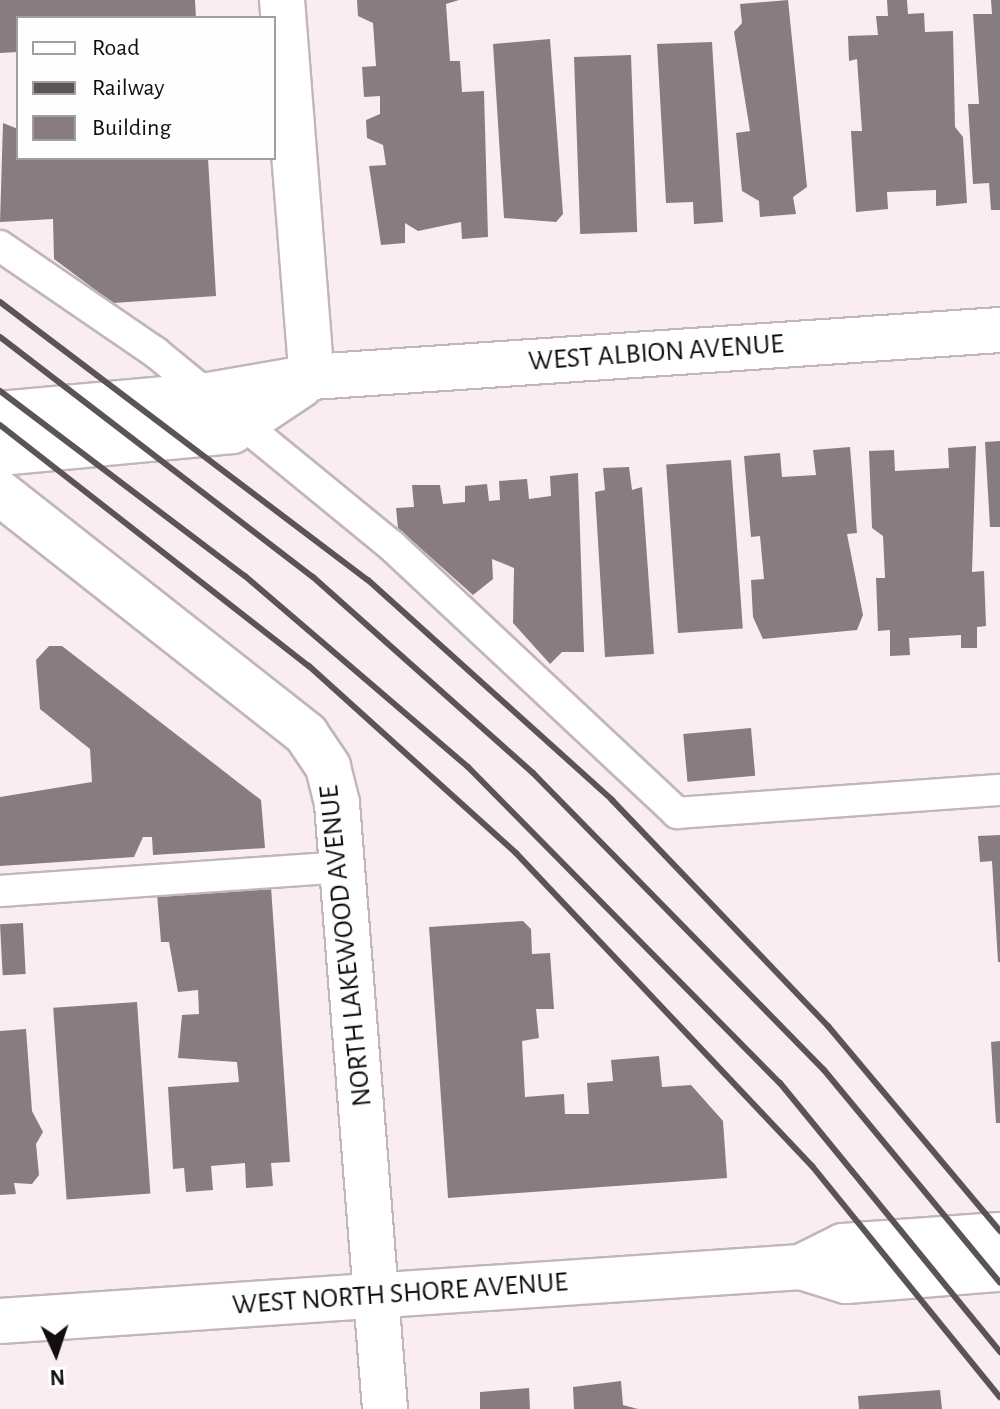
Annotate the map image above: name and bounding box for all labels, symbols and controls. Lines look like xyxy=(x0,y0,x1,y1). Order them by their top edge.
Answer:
legend xyxy=(16,16,276,160)
text: Road xyxy=(92,36,140,60)
text: Railway xyxy=(92,76,164,100)
text: Building xyxy=(92,116,171,140)
street label: WEST ALBION AVENUE xyxy=(527,327,785,379)
street label: NORTH LAKEWOOD AVENUE xyxy=(312,784,380,1108)
street label: WEST NORTH SHORE AVENUE xyxy=(231,1266,569,1322)
north arrow xyxy=(16,1313,96,1393)
text: N xyxy=(49,1366,65,1388)

